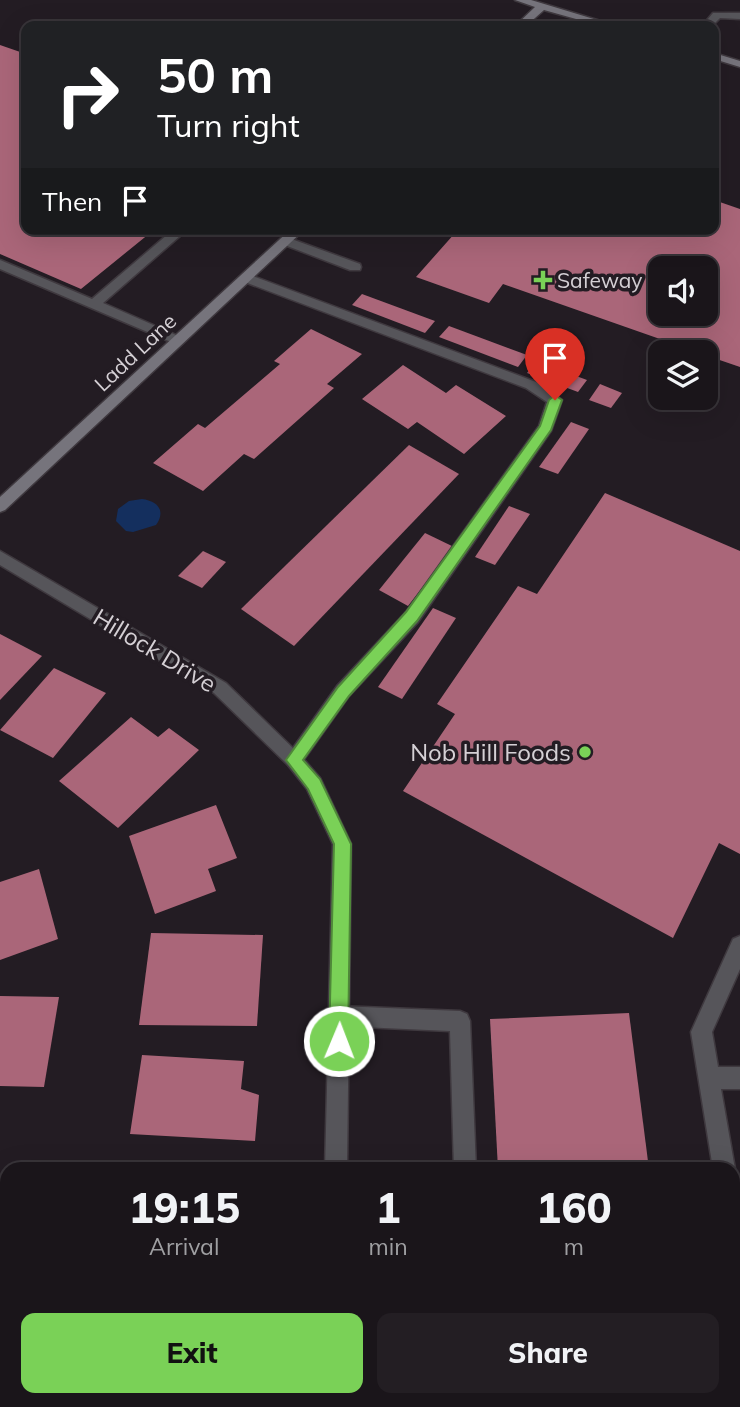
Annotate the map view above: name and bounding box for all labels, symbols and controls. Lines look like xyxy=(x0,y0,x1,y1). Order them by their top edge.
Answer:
text: 50 m xyxy=(157,44,273,105)
icon: right xyxy=(42,49,133,140)
text: Turn right xyxy=(157,105,300,145)
icon: arrive xyxy=(116,182,154,220)
text: Then xyxy=(42,185,102,218)
map controls xyxy=(648,256,718,410)
button: sound xyxy=(648,256,718,326)
place label: Safeway xyxy=(557,267,642,293)
marker: Safeway xyxy=(535,272,551,288)
street label: Ladd Lane xyxy=(89,308,181,396)
pin xyxy=(525,328,585,400)
icon: arrive xyxy=(536,339,574,377)
button: layers xyxy=(648,340,718,410)
street label: Hillock Drive xyxy=(88,602,222,698)
place label: Nob Hill Foods xyxy=(410,737,571,767)
marker: Nob Hill Foods xyxy=(577,744,593,760)
position arrow xyxy=(302,1004,376,1078)
text: 19:15 xyxy=(128,1181,240,1234)
text: 1 xyxy=(375,1181,401,1234)
text: 160 xyxy=(536,1181,612,1234)
text: Arrival xyxy=(149,1232,219,1261)
text: min xyxy=(368,1232,408,1261)
text: m xyxy=(564,1232,584,1261)
button: Exit xyxy=(21,1313,363,1393)
button: Share xyxy=(377,1313,719,1393)

